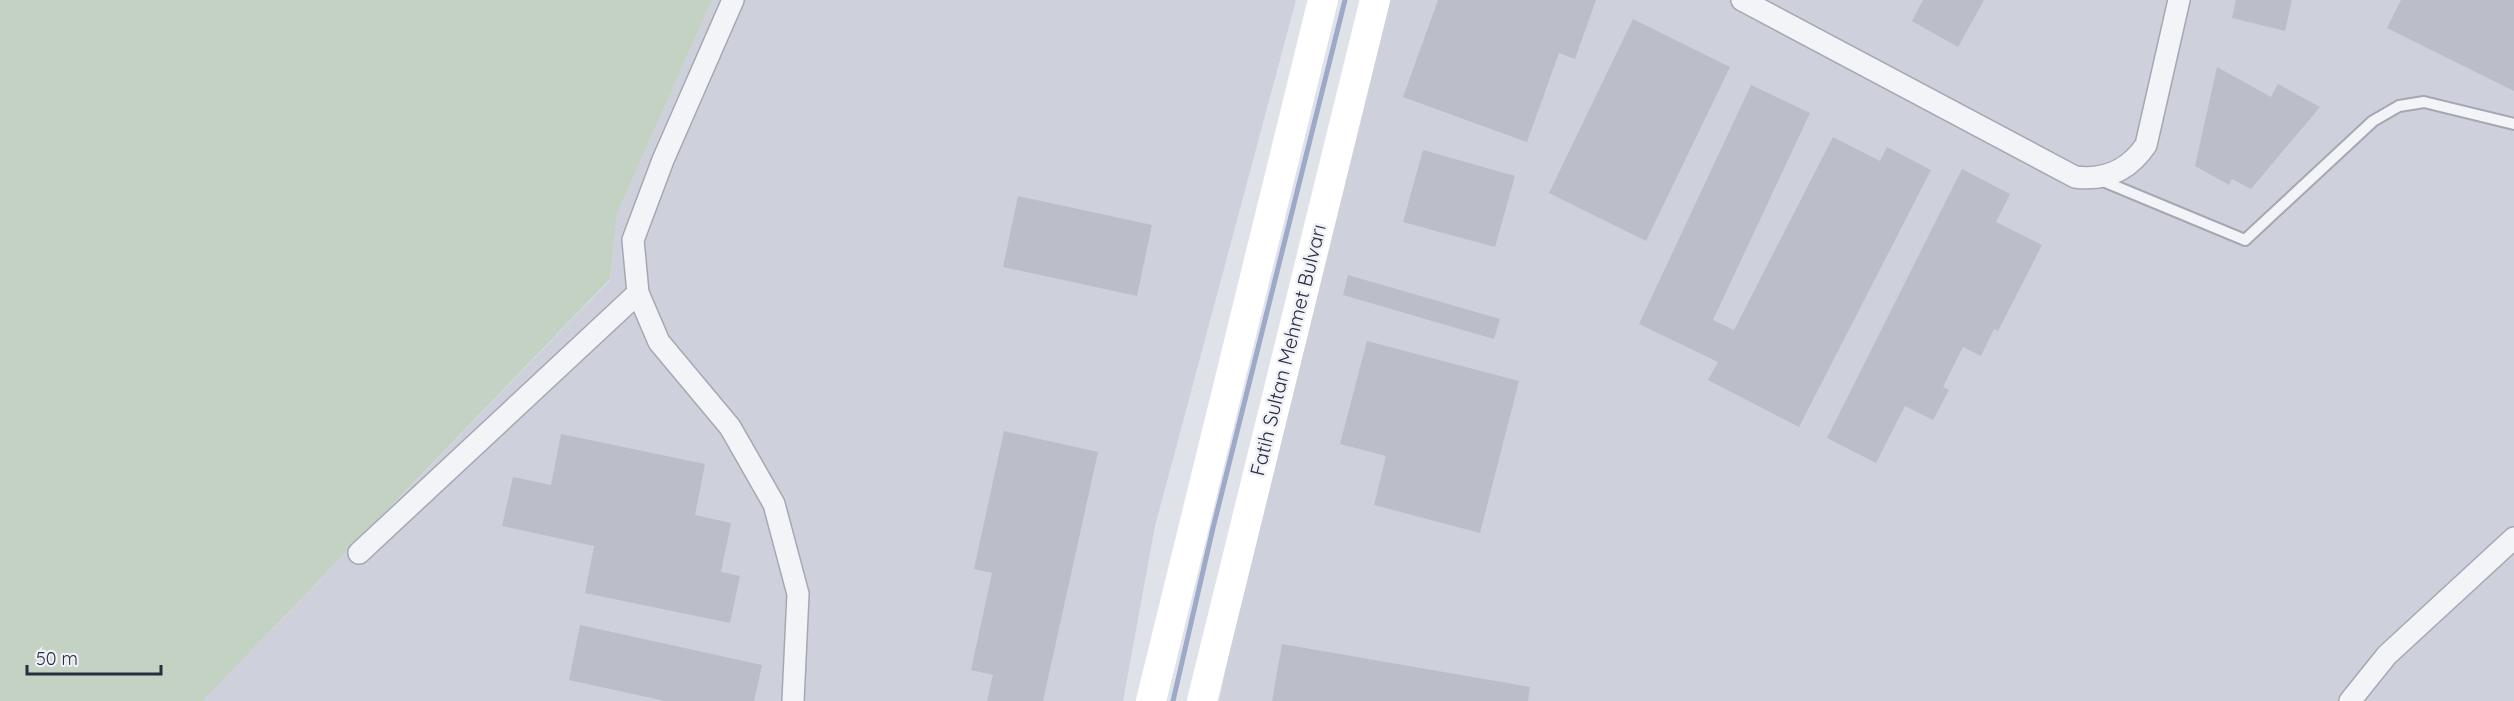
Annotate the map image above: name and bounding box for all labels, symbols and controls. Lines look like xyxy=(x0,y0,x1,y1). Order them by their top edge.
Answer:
street label: Fatih Sultan Mehmet Bulvarı xyxy=(1244,222,1331,478)
scale bar xyxy=(27,638,160,676)
text: 50 m xyxy=(36,647,78,670)

